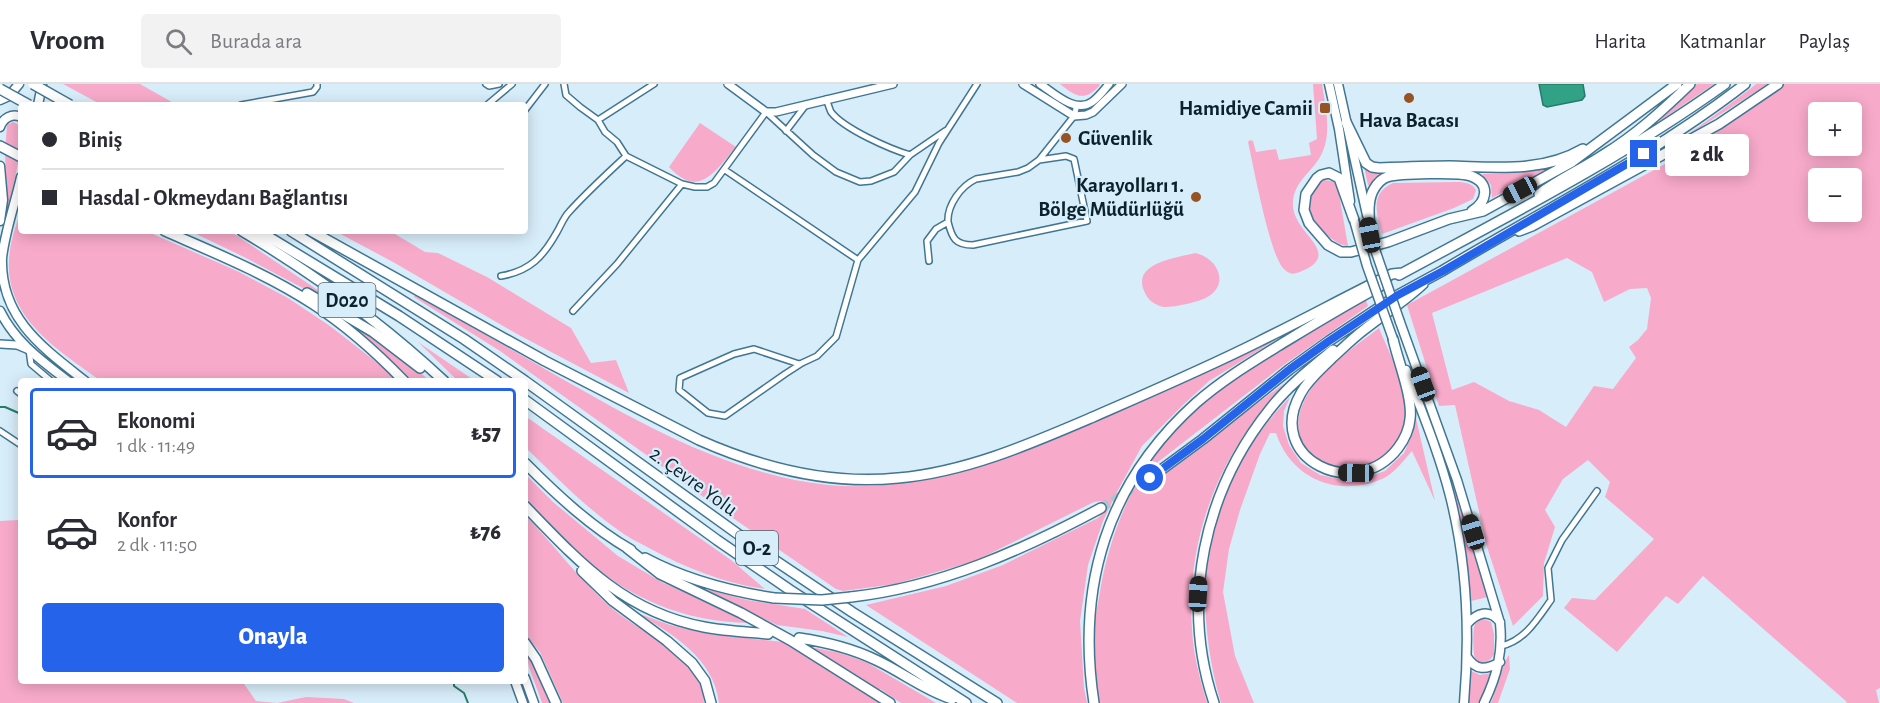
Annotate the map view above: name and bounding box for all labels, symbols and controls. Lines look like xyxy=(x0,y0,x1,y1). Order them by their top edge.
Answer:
search box xyxy=(141,14,561,68)
icon: search xyxy=(162,25,195,58)
text: Vroom xyxy=(30,27,105,55)
text: Burada ara xyxy=(210,30,302,52)
text: Harita xyxy=(1595,31,1646,52)
text: Katmanlar xyxy=(1679,31,1766,52)
text: Paylaş xyxy=(1799,31,1850,52)
marker: Hava Bacası xyxy=(1402,91,1416,105)
place label: Hamidiye Camii xyxy=(1179,98,1313,119)
marker: Hamidiye Camii xyxy=(1318,101,1332,115)
map controls xyxy=(1808,102,1862,222)
button: + xyxy=(1808,102,1862,156)
place label: Hava Bacası xyxy=(1359,110,1459,131)
place label: Güvenlik xyxy=(1078,128,1153,149)
text: Biniş xyxy=(78,129,122,151)
marker: Güvenlik xyxy=(1059,131,1073,145)
callout: 2 dk xyxy=(1665,133,1749,175)
route end xyxy=(1630,140,1657,167)
text: 2 dk xyxy=(1690,145,1724,165)
button: − xyxy=(1808,168,1862,222)
car xyxy=(1500,174,1540,206)
place label: Karayolları 1. Bölge Müdürlüğü xyxy=(1038,175,1184,220)
text: Hasdal - Okmeydanı Bağlantısı xyxy=(78,187,348,209)
marker: Karayolları 1. Bölge Müdürlüğü xyxy=(1189,190,1203,204)
car xyxy=(1358,216,1382,254)
road number: D020 xyxy=(318,283,376,317)
car xyxy=(1408,364,1438,404)
icon: car xyxy=(45,406,99,460)
text: Ekonomi xyxy=(117,410,196,432)
text: ₺57 xyxy=(471,422,501,444)
text: 1 dk · 11:49 xyxy=(117,436,195,456)
street label: 2. Çevre Yolu xyxy=(646,443,742,520)
route start xyxy=(1136,464,1163,491)
car xyxy=(1338,464,1374,482)
icon: car xyxy=(45,505,99,559)
text: Konfor xyxy=(117,509,177,531)
car xyxy=(1459,512,1487,552)
text: ₺76 xyxy=(470,521,501,543)
road number: O-2 xyxy=(736,531,778,565)
text: 2 dk · 11:50 xyxy=(117,535,197,555)
car xyxy=(1188,576,1208,612)
button: Onayla xyxy=(42,603,504,672)

